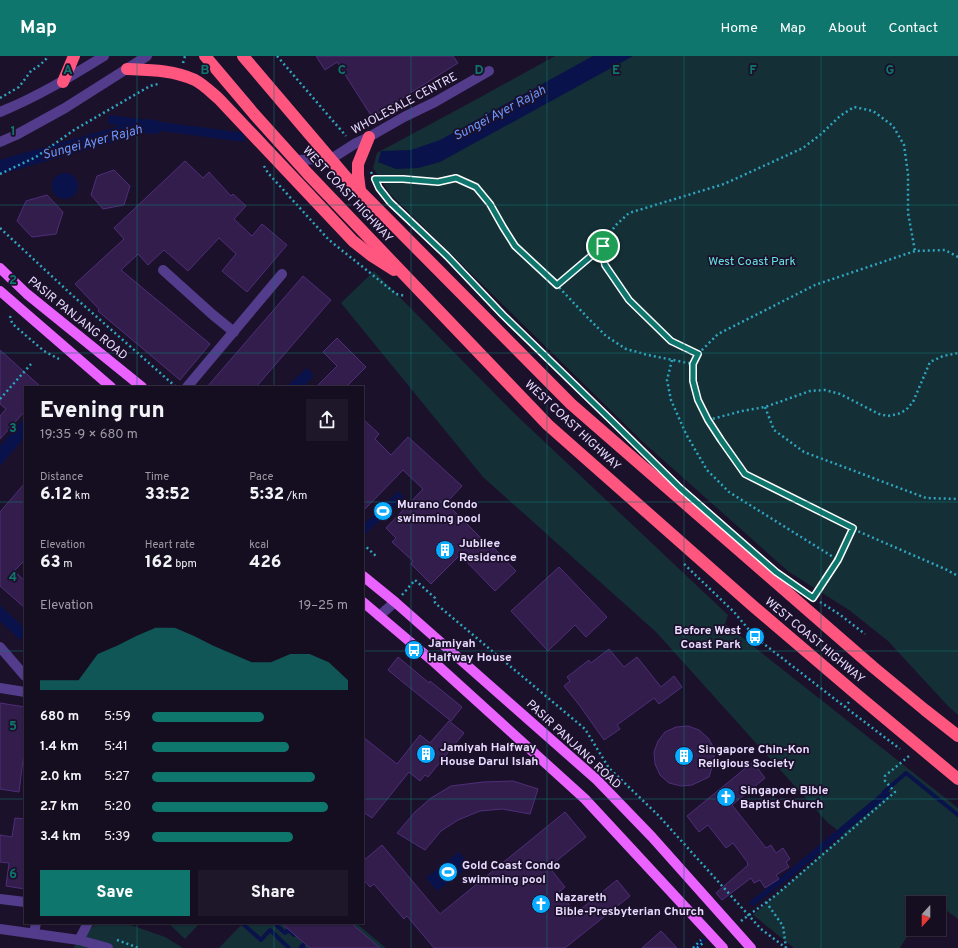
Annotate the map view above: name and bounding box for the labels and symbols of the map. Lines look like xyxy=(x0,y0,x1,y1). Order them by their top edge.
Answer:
text: A xyxy=(63,63,73,79)
text: B xyxy=(201,63,210,79)
text: C xyxy=(338,63,346,79)
text: D xyxy=(474,63,484,79)
text: E xyxy=(612,63,620,79)
text: F xyxy=(749,63,757,79)
text: G xyxy=(886,63,895,79)
street label: WHOLESALE CENTRE xyxy=(349,69,460,139)
water label: Sungei Ayer Rajah xyxy=(451,83,549,145)
water label: Sungei Ayer Rajah xyxy=(41,122,144,164)
text: 1 xyxy=(10,124,16,140)
street label: WEST COAST HIGHWAY xyxy=(298,143,396,246)
pin xyxy=(586,229,620,263)
park label: West Coast Park xyxy=(708,254,796,270)
text: 2 xyxy=(9,273,17,289)
street label: PASIR PANJANG ROAD xyxy=(24,274,131,364)
street label: WEST COAST HIGHWAY xyxy=(521,377,624,475)
text: 3 xyxy=(9,421,17,437)
place label: Murano Condo swimming pool xyxy=(397,497,481,527)
sports icon: Murano Condo swimming pool xyxy=(372,500,394,522)
place label: Jubilee Residence xyxy=(459,536,517,566)
building icon: Jubilee Residence xyxy=(434,539,456,561)
text: 4 xyxy=(9,570,17,586)
street label: WEST COAST HIGHWAY xyxy=(761,594,868,688)
place label: Before West Coast Park xyxy=(674,623,741,653)
bus stop icon: Before West Coast Park xyxy=(744,626,766,648)
place label: Jamiyah Halfway House xyxy=(428,636,512,666)
bus stop icon: Jamiyah Halfway House xyxy=(403,639,425,661)
street label: PASIR PANJANG ROAD xyxy=(523,697,624,793)
text: 5 xyxy=(9,719,17,735)
place label: Jamiyah Halfway House Darul Islah xyxy=(440,740,538,770)
place label: Singapore Chin-Kon Religious Society xyxy=(698,742,810,772)
building icon: Jamiyah Halfway House Darul Islah xyxy=(415,743,437,765)
building icon: Singapore Chin-Kon Religious Society xyxy=(673,745,695,767)
place label: Singapore Bible Baptist Church xyxy=(740,783,829,813)
church icon: Singapore Bible Baptist Church xyxy=(715,786,737,808)
place label: Gold Coast Condo swimming pool xyxy=(462,858,560,888)
sports icon: Gold Coast Condo swimming pool xyxy=(437,861,459,883)
text: 6 xyxy=(9,867,17,883)
place label: Nazareth Bible-Presbyterian Church xyxy=(555,890,704,920)
church icon: Nazareth Bible-Presbyterian Church xyxy=(530,893,552,915)
north arrow xyxy=(906,896,946,936)

